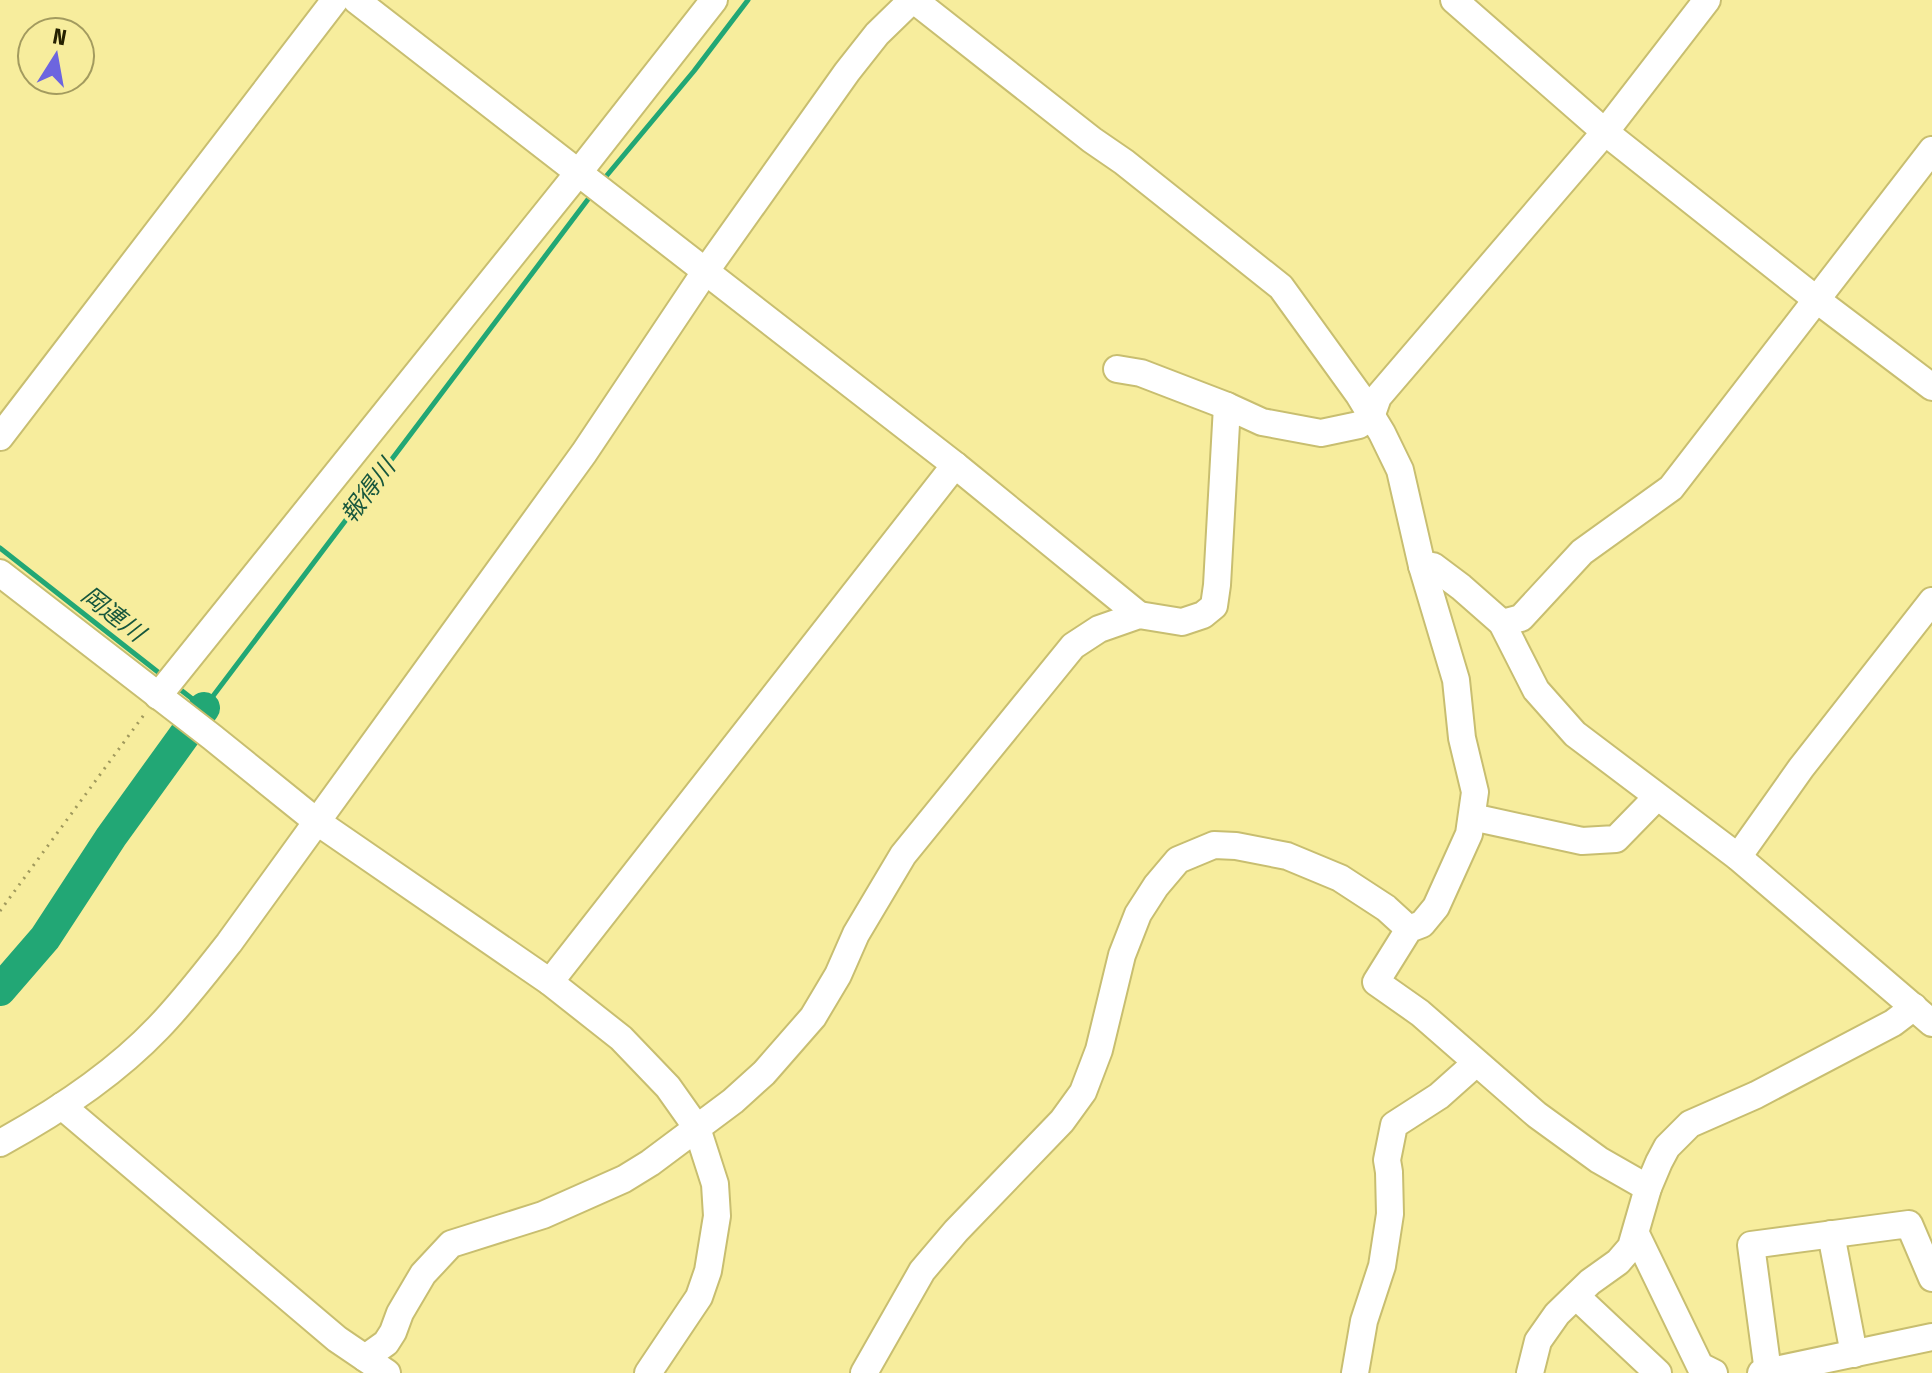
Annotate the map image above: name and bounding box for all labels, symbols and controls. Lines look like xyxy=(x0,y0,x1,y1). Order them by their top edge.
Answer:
north arrow xyxy=(16,16,96,96)
text: N xyxy=(51,22,69,51)
water label: 報得川 xyxy=(335,451,403,528)
water label: 岡連川 xyxy=(76,581,152,649)

